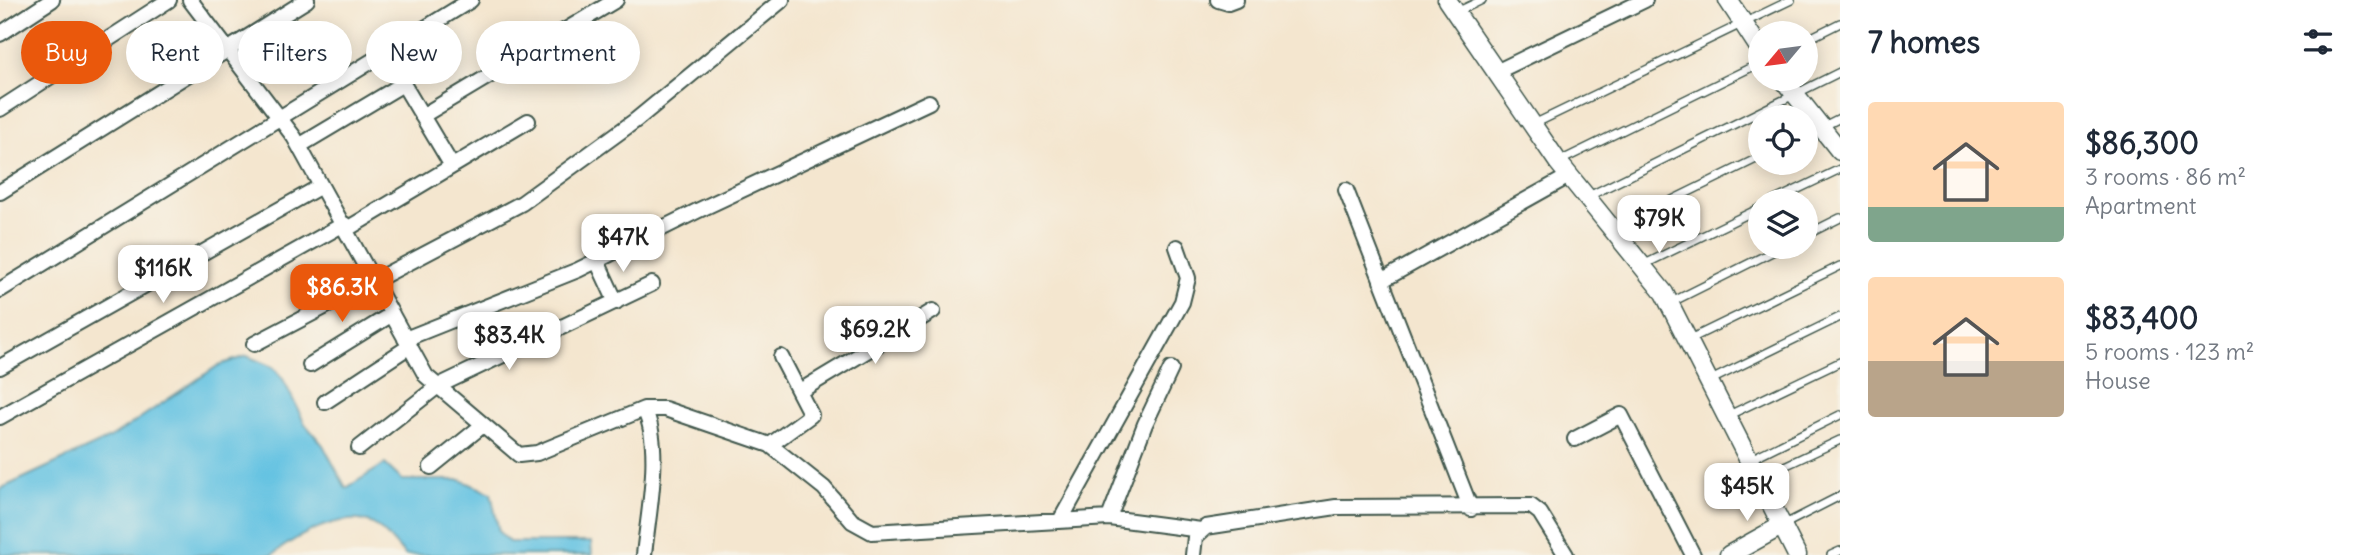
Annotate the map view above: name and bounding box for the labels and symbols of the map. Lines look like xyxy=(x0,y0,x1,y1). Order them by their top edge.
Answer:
north arrow xyxy=(1748,21,1818,91)
pin: $79K xyxy=(1618,196,1700,255)
pin: $47K xyxy=(582,215,664,274)
pin: $116K xyxy=(114,246,212,305)
pin: $86.3K xyxy=(285,264,399,324)
pin: $69.2K xyxy=(818,306,932,366)
pin: $83.4K xyxy=(452,312,566,372)
pin: $45K xyxy=(1706,463,1788,523)

